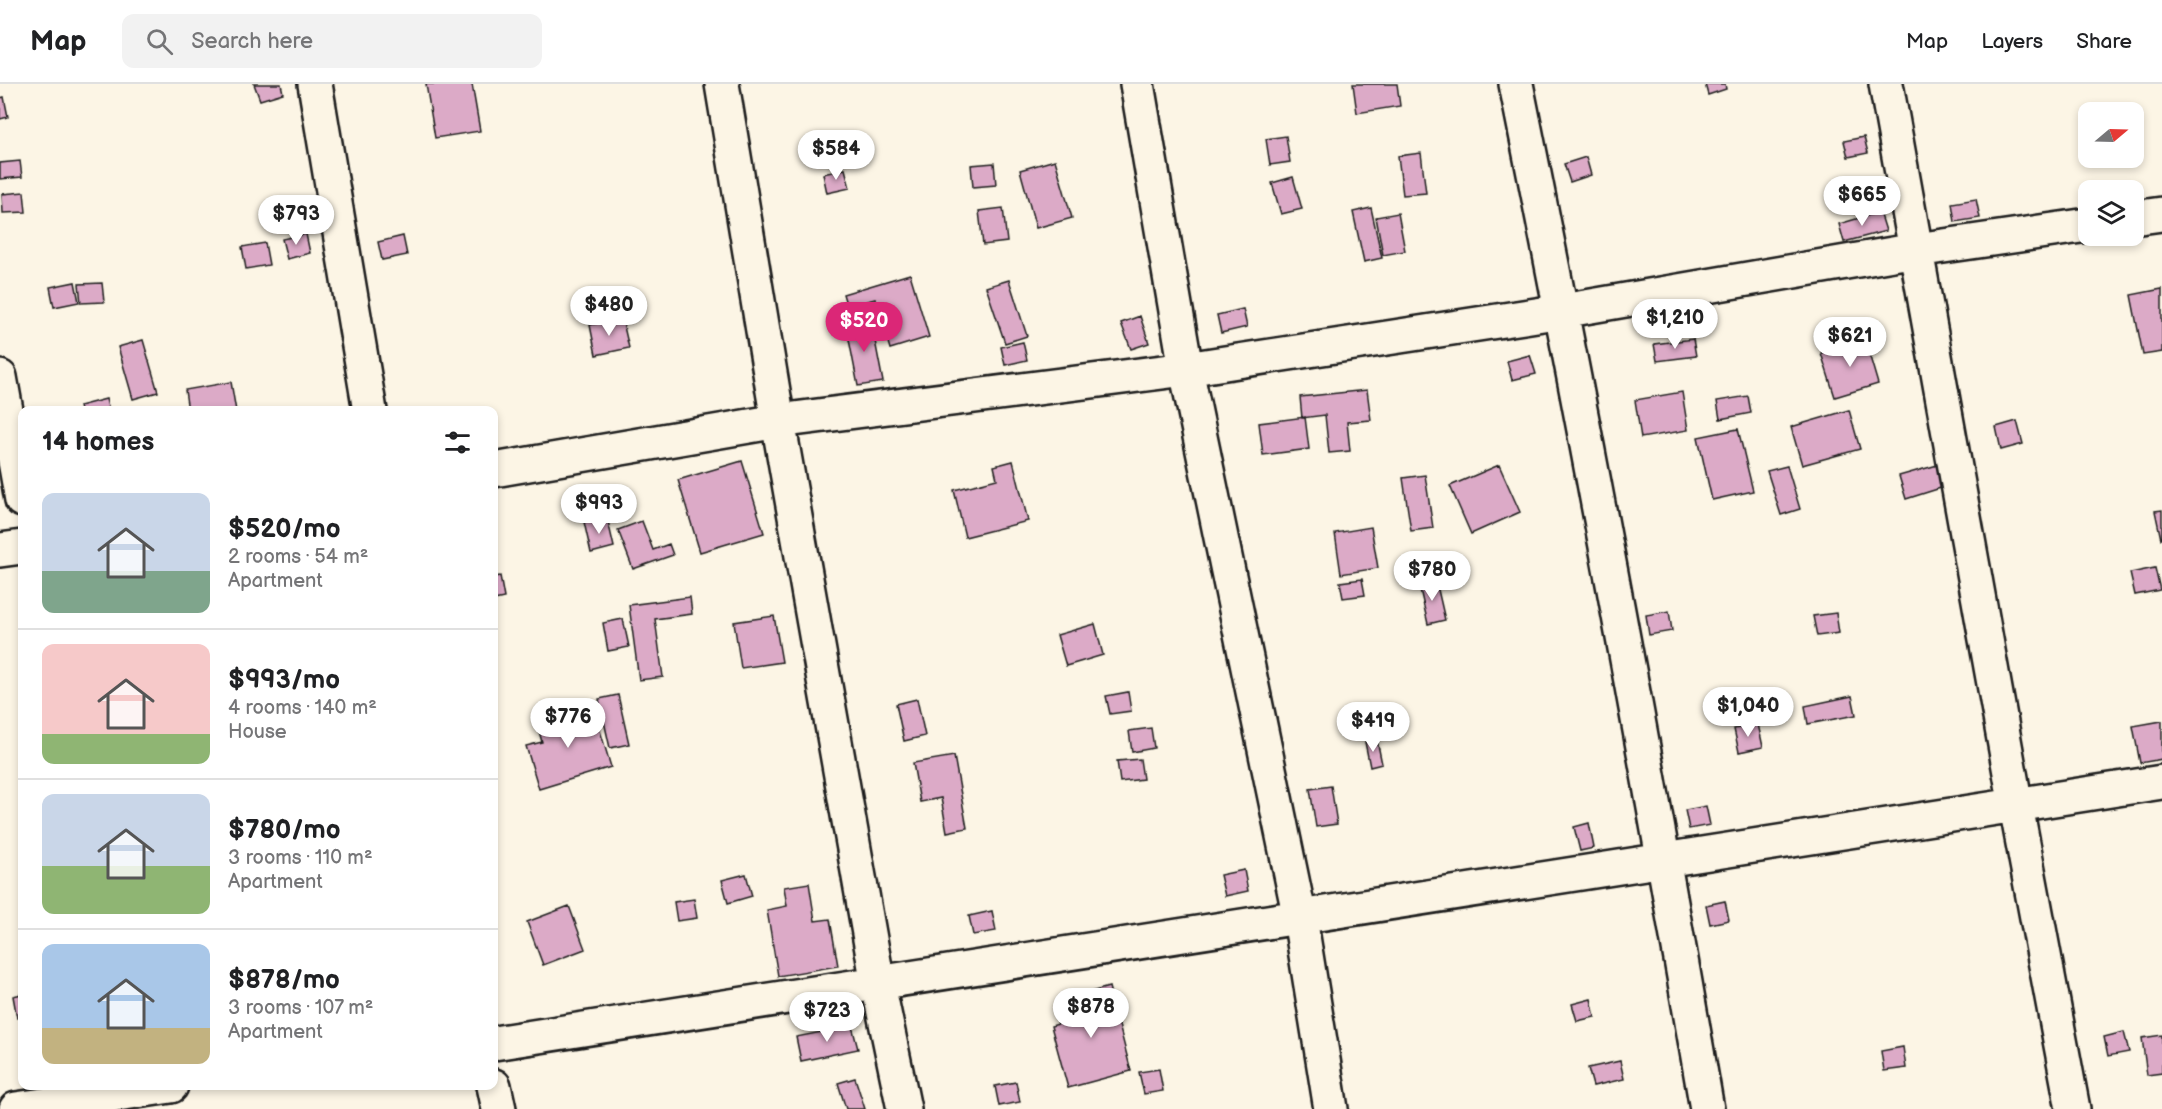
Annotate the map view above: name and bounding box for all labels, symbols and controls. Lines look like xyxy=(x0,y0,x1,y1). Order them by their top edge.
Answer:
search box xyxy=(122,14,542,68)
text: Map xyxy=(30,25,86,58)
icon: search xyxy=(143,25,176,58)
text: Search here xyxy=(191,28,313,55)
text: Map xyxy=(1906,29,1948,54)
text: Layers xyxy=(1981,29,2043,54)
text: Share xyxy=(2076,29,2132,54)
north arrow xyxy=(2078,102,2144,168)
map controls xyxy=(2078,102,2144,246)
pin: $584 xyxy=(800,130,872,181)
text: $584 xyxy=(812,137,860,161)
pin: $665 xyxy=(1826,176,1898,227)
button: layers xyxy=(2078,180,2144,246)
text: $665 xyxy=(1838,183,1886,207)
pin: $793 xyxy=(260,195,332,246)
text: $793 xyxy=(272,202,320,226)
pin: $480 xyxy=(573,286,645,337)
text: $480 xyxy=(584,293,634,317)
pin: $1,210 xyxy=(1626,299,1724,350)
pin: $520 xyxy=(828,302,900,353)
text: $1,210 xyxy=(1646,306,1704,330)
text: $520 xyxy=(840,309,888,333)
pin: $621 xyxy=(1814,317,1886,368)
text: $621 xyxy=(1827,324,1873,348)
icon: filters xyxy=(441,426,474,459)
text: 14 homes xyxy=(42,427,154,458)
pin: $993 xyxy=(563,484,635,535)
text: $993 xyxy=(575,491,623,515)
text: $520/mo xyxy=(228,514,341,545)
icon: home xyxy=(90,517,162,589)
text: 2 rooms · 54 m² xyxy=(228,545,368,569)
pin: $780 xyxy=(1396,551,1468,602)
text: $780 xyxy=(1408,558,1456,582)
text: Apartment xyxy=(228,569,323,593)
text: $993/mo xyxy=(228,665,340,696)
icon: home xyxy=(90,668,162,740)
pin: $1,040 xyxy=(1699,687,1797,738)
text: $1,040 xyxy=(1717,694,1779,718)
text: 4 rooms · 140 m² xyxy=(228,696,377,720)
pin: $776 xyxy=(532,698,604,749)
pin: $419 xyxy=(1337,702,1409,753)
text: $776 xyxy=(544,705,592,729)
text: $419 xyxy=(1351,709,1395,733)
text: House xyxy=(228,720,287,744)
text: $780/mo xyxy=(228,815,340,846)
icon: home xyxy=(90,818,162,890)
text: 3 rooms · 110 m² xyxy=(228,846,373,870)
text: Apartment xyxy=(228,870,323,894)
text: $878/mo xyxy=(228,965,340,996)
icon: home xyxy=(90,968,162,1040)
pin: $878 xyxy=(1055,988,1127,1039)
pin: $723 xyxy=(791,992,863,1043)
text: $878 xyxy=(1067,995,1115,1019)
text: 3 rooms · 107 m² xyxy=(228,996,373,1020)
text: $723 xyxy=(803,999,851,1023)
text: Apartment xyxy=(228,1020,323,1044)

